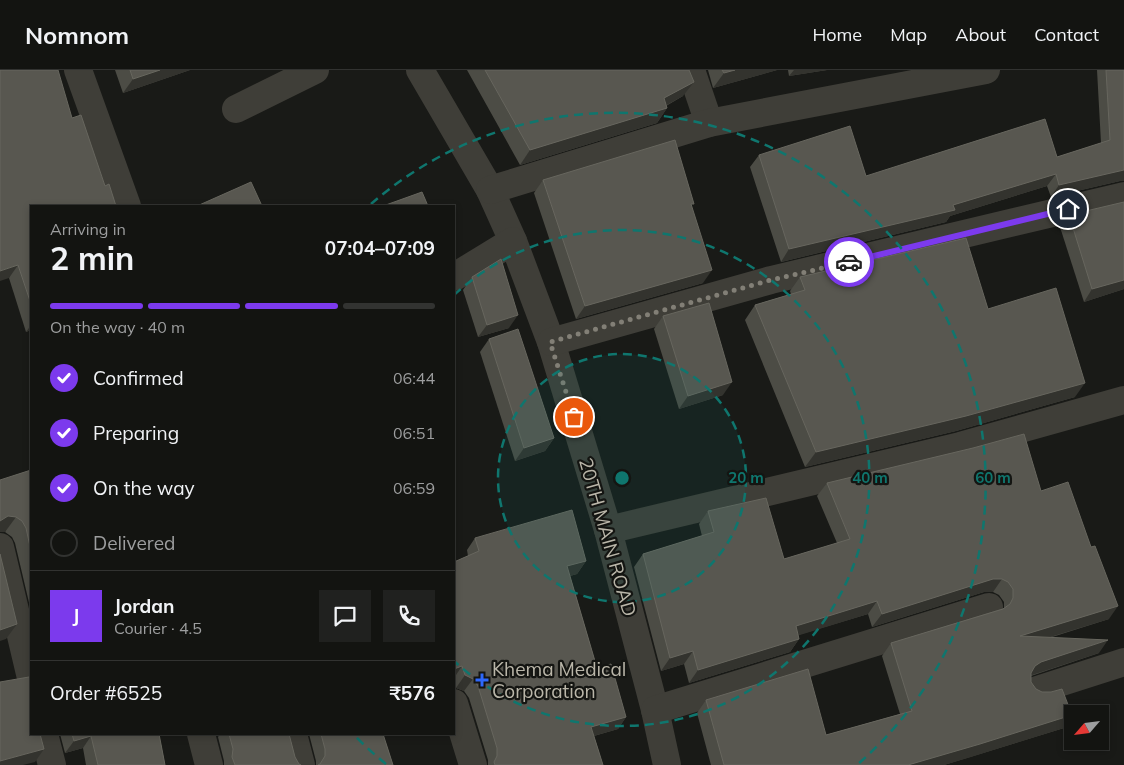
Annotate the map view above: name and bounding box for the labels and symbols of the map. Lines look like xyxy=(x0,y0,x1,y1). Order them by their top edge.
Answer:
pin xyxy=(1047,188,1089,230)
courier xyxy=(824,237,874,287)
pin xyxy=(553,396,595,438)
street label: 20TH MAIN ROAD xyxy=(574,455,642,619)
text: 20 m xyxy=(728,468,764,487)
text: 40 m xyxy=(852,468,888,487)
text: 60 m xyxy=(975,468,1011,487)
centre of rings xyxy=(613,469,631,487)
place label: Khema Medical Corporation xyxy=(492,657,626,703)
marker: Khema Medical Corporation xyxy=(476,674,488,686)
north arrow xyxy=(1064,705,1109,750)

